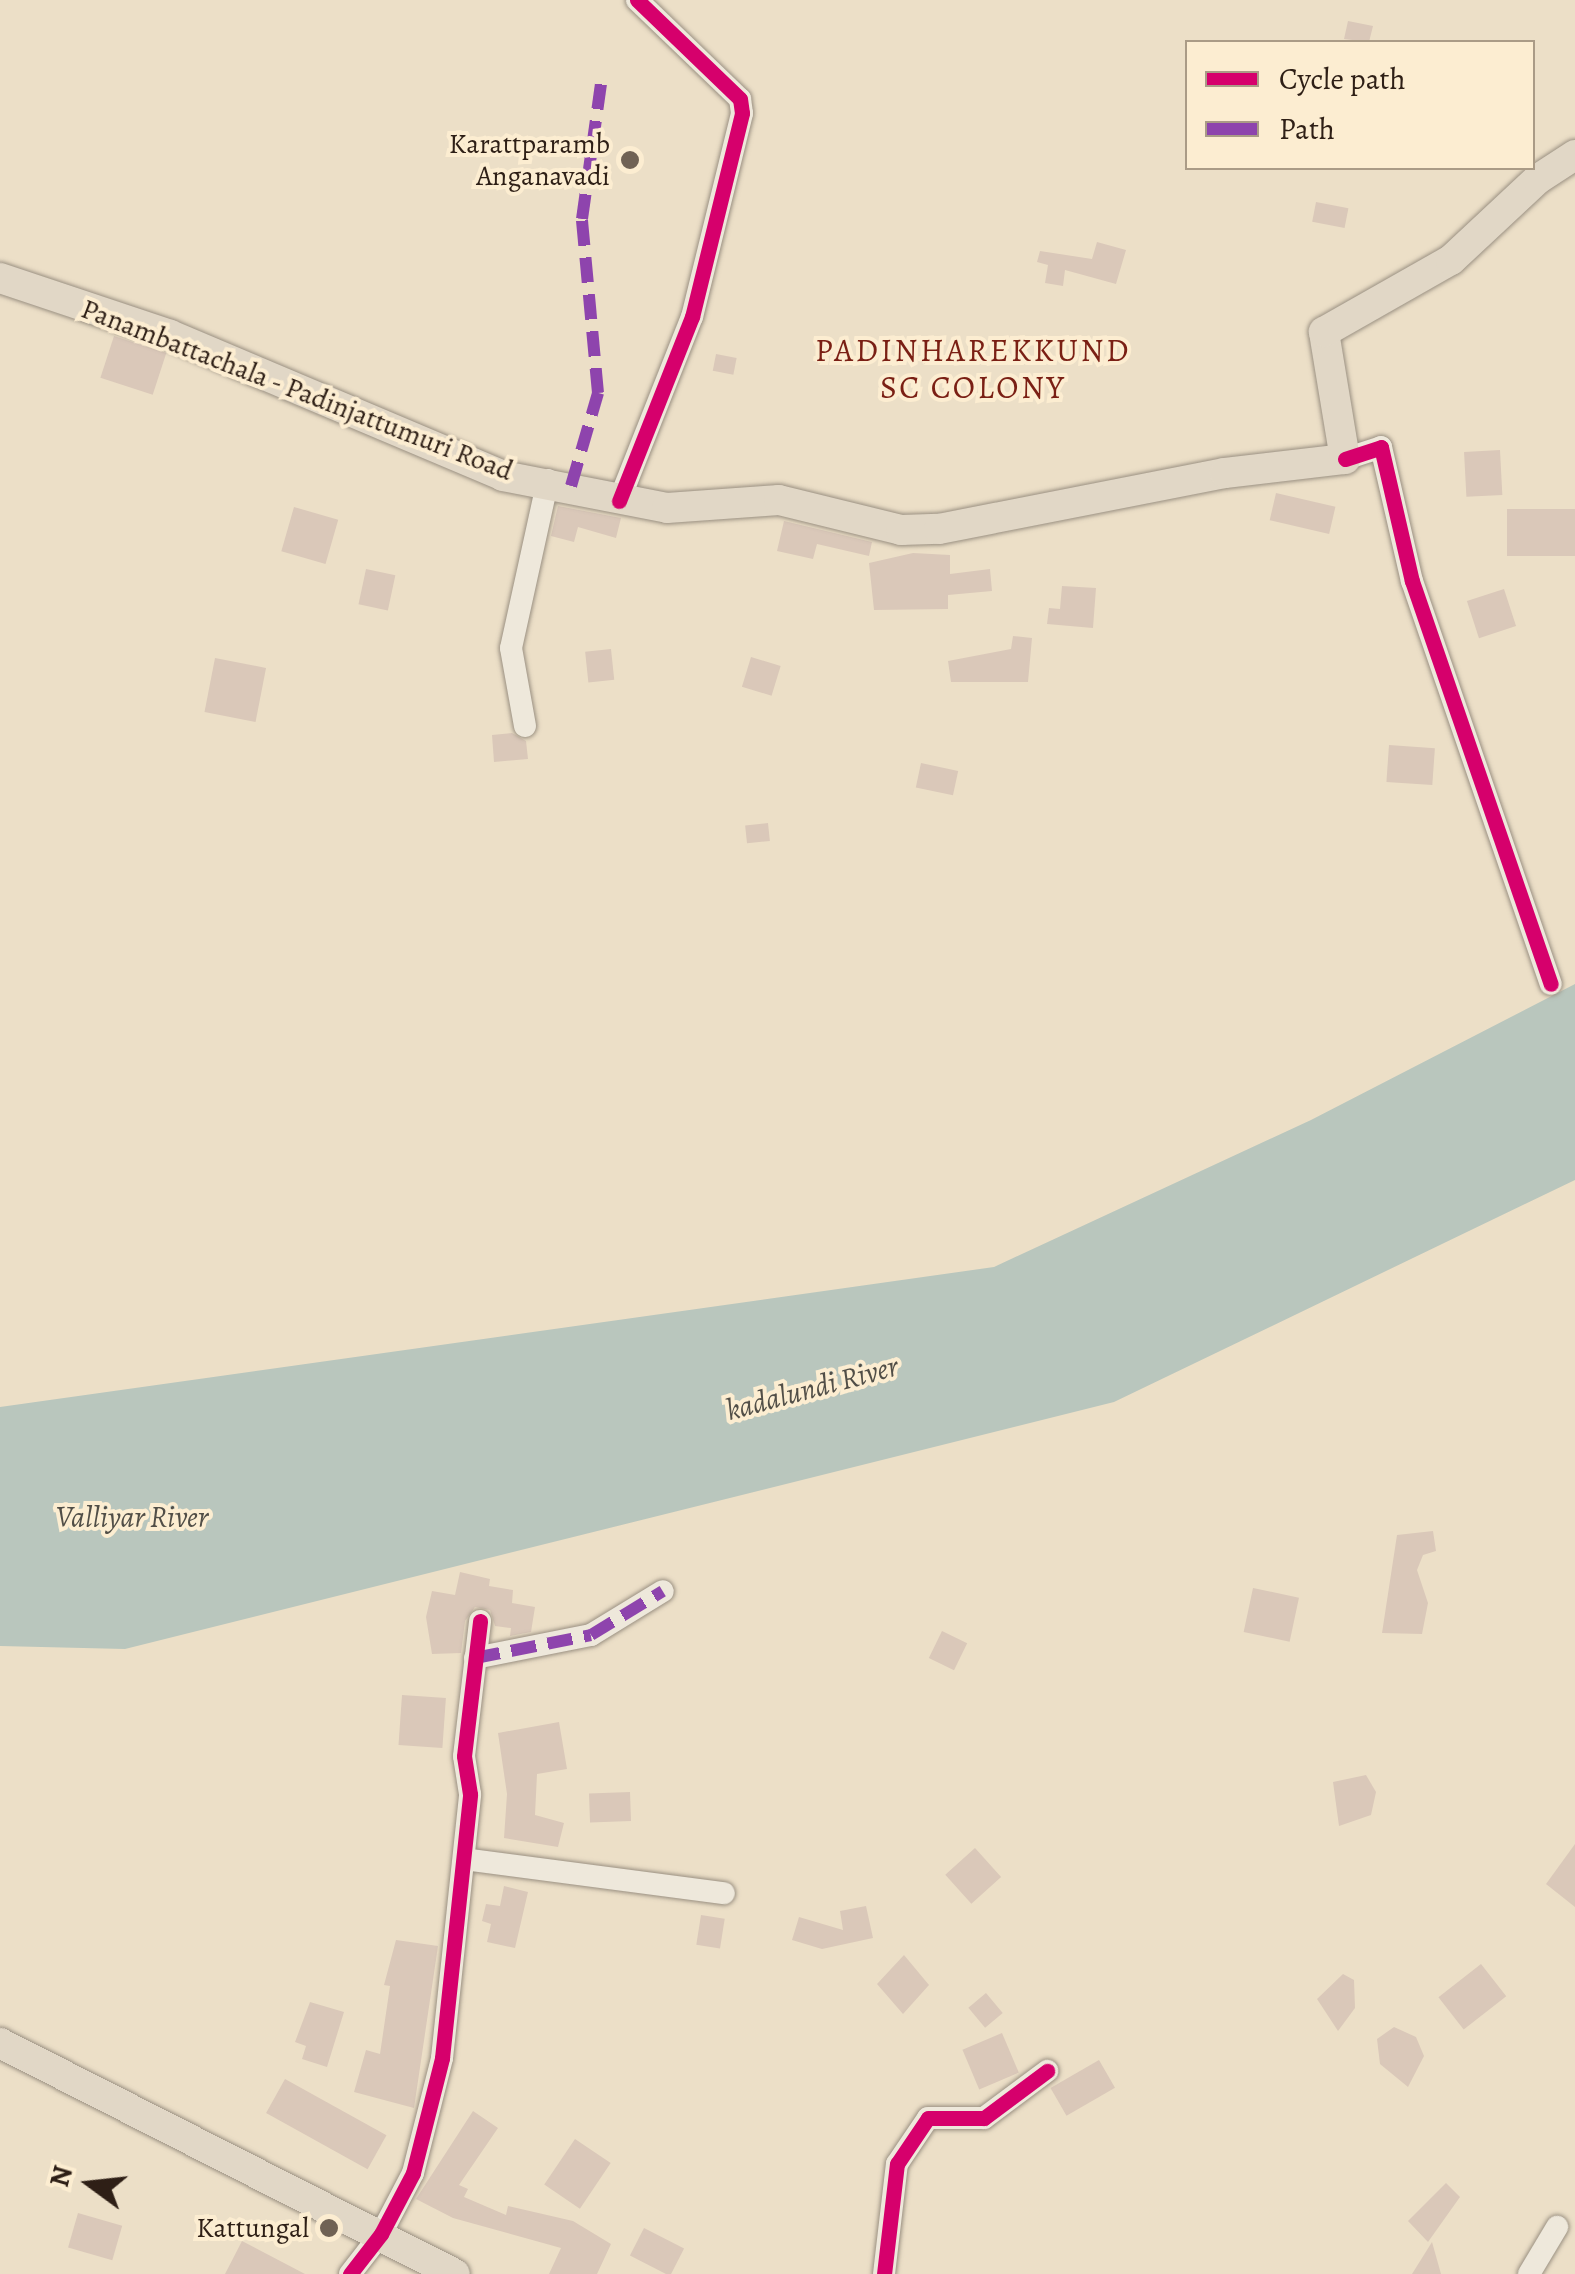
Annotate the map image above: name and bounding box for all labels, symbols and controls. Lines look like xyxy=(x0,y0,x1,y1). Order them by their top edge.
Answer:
legend xyxy=(1185,40,1535,170)
text: Cycle path xyxy=(1279,59,1406,99)
text: Path xyxy=(1279,109,1335,149)
place label: Karattparamb Anganavadi xyxy=(449,127,610,193)
marker: Karattparamb Anganavadi xyxy=(619,149,641,171)
street label: Panambattachala - Padinjattumuri Road xyxy=(76,292,518,488)
district label: PADINHAREKKUND SC COLONY xyxy=(815,332,1131,407)
water label: kadalundi River xyxy=(722,1348,902,1428)
water label: Valliyar River xyxy=(56,1499,208,1535)
north arrow xyxy=(40,2134,140,2234)
text: N xyxy=(40,2161,82,2191)
place label: Kattungal xyxy=(196,2211,309,2245)
marker: Kattungal xyxy=(318,2217,340,2239)

